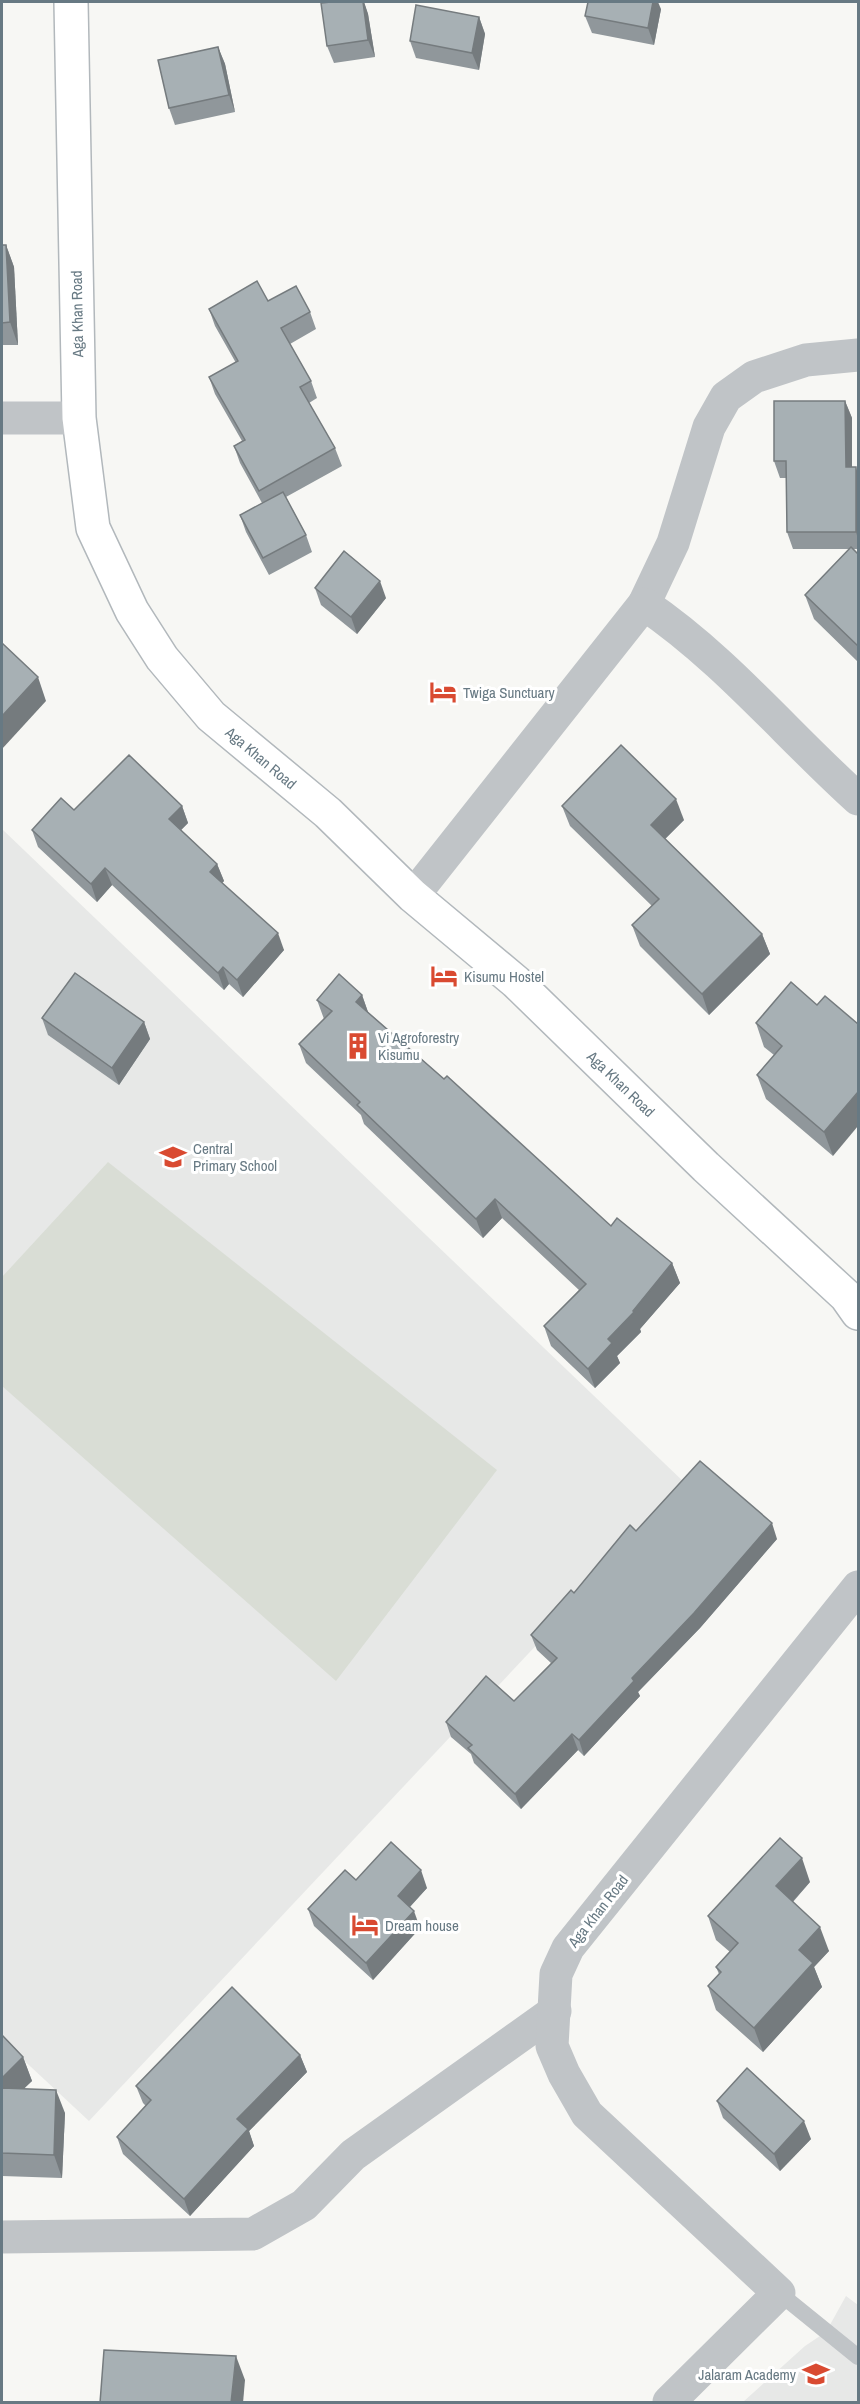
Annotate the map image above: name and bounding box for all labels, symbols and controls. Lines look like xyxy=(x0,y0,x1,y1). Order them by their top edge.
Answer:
street label: Aga Khan Road xyxy=(66,270,88,359)
hotel icon: Twiga Sunctuary xyxy=(428,677,458,707)
place label: Twiga Sunctuary xyxy=(463,682,555,703)
street label: Aga Khan Road xyxy=(220,721,301,794)
hotel icon: Kisumu Hostel xyxy=(429,961,459,991)
place label: Kisumu Hostel xyxy=(464,966,544,987)
place label: Vi Agroforestry Kisumu xyxy=(378,1027,460,1065)
building icon: Vi Agroforestry Kisumu xyxy=(343,1031,373,1061)
street label: Aga Khan Road xyxy=(582,1046,660,1122)
place label: Central Primary School xyxy=(193,1138,277,1176)
school or university icon: Central Primary School xyxy=(158,1142,188,1172)
street label: Aga Khan Road xyxy=(562,1870,633,1952)
hotel icon: Dream house xyxy=(350,1910,380,1940)
place label: Dream house xyxy=(385,1915,459,1936)
school or university icon: Jalaram Academy xyxy=(801,2359,831,2389)
place label: Jalaram Academy xyxy=(698,2364,797,2385)

